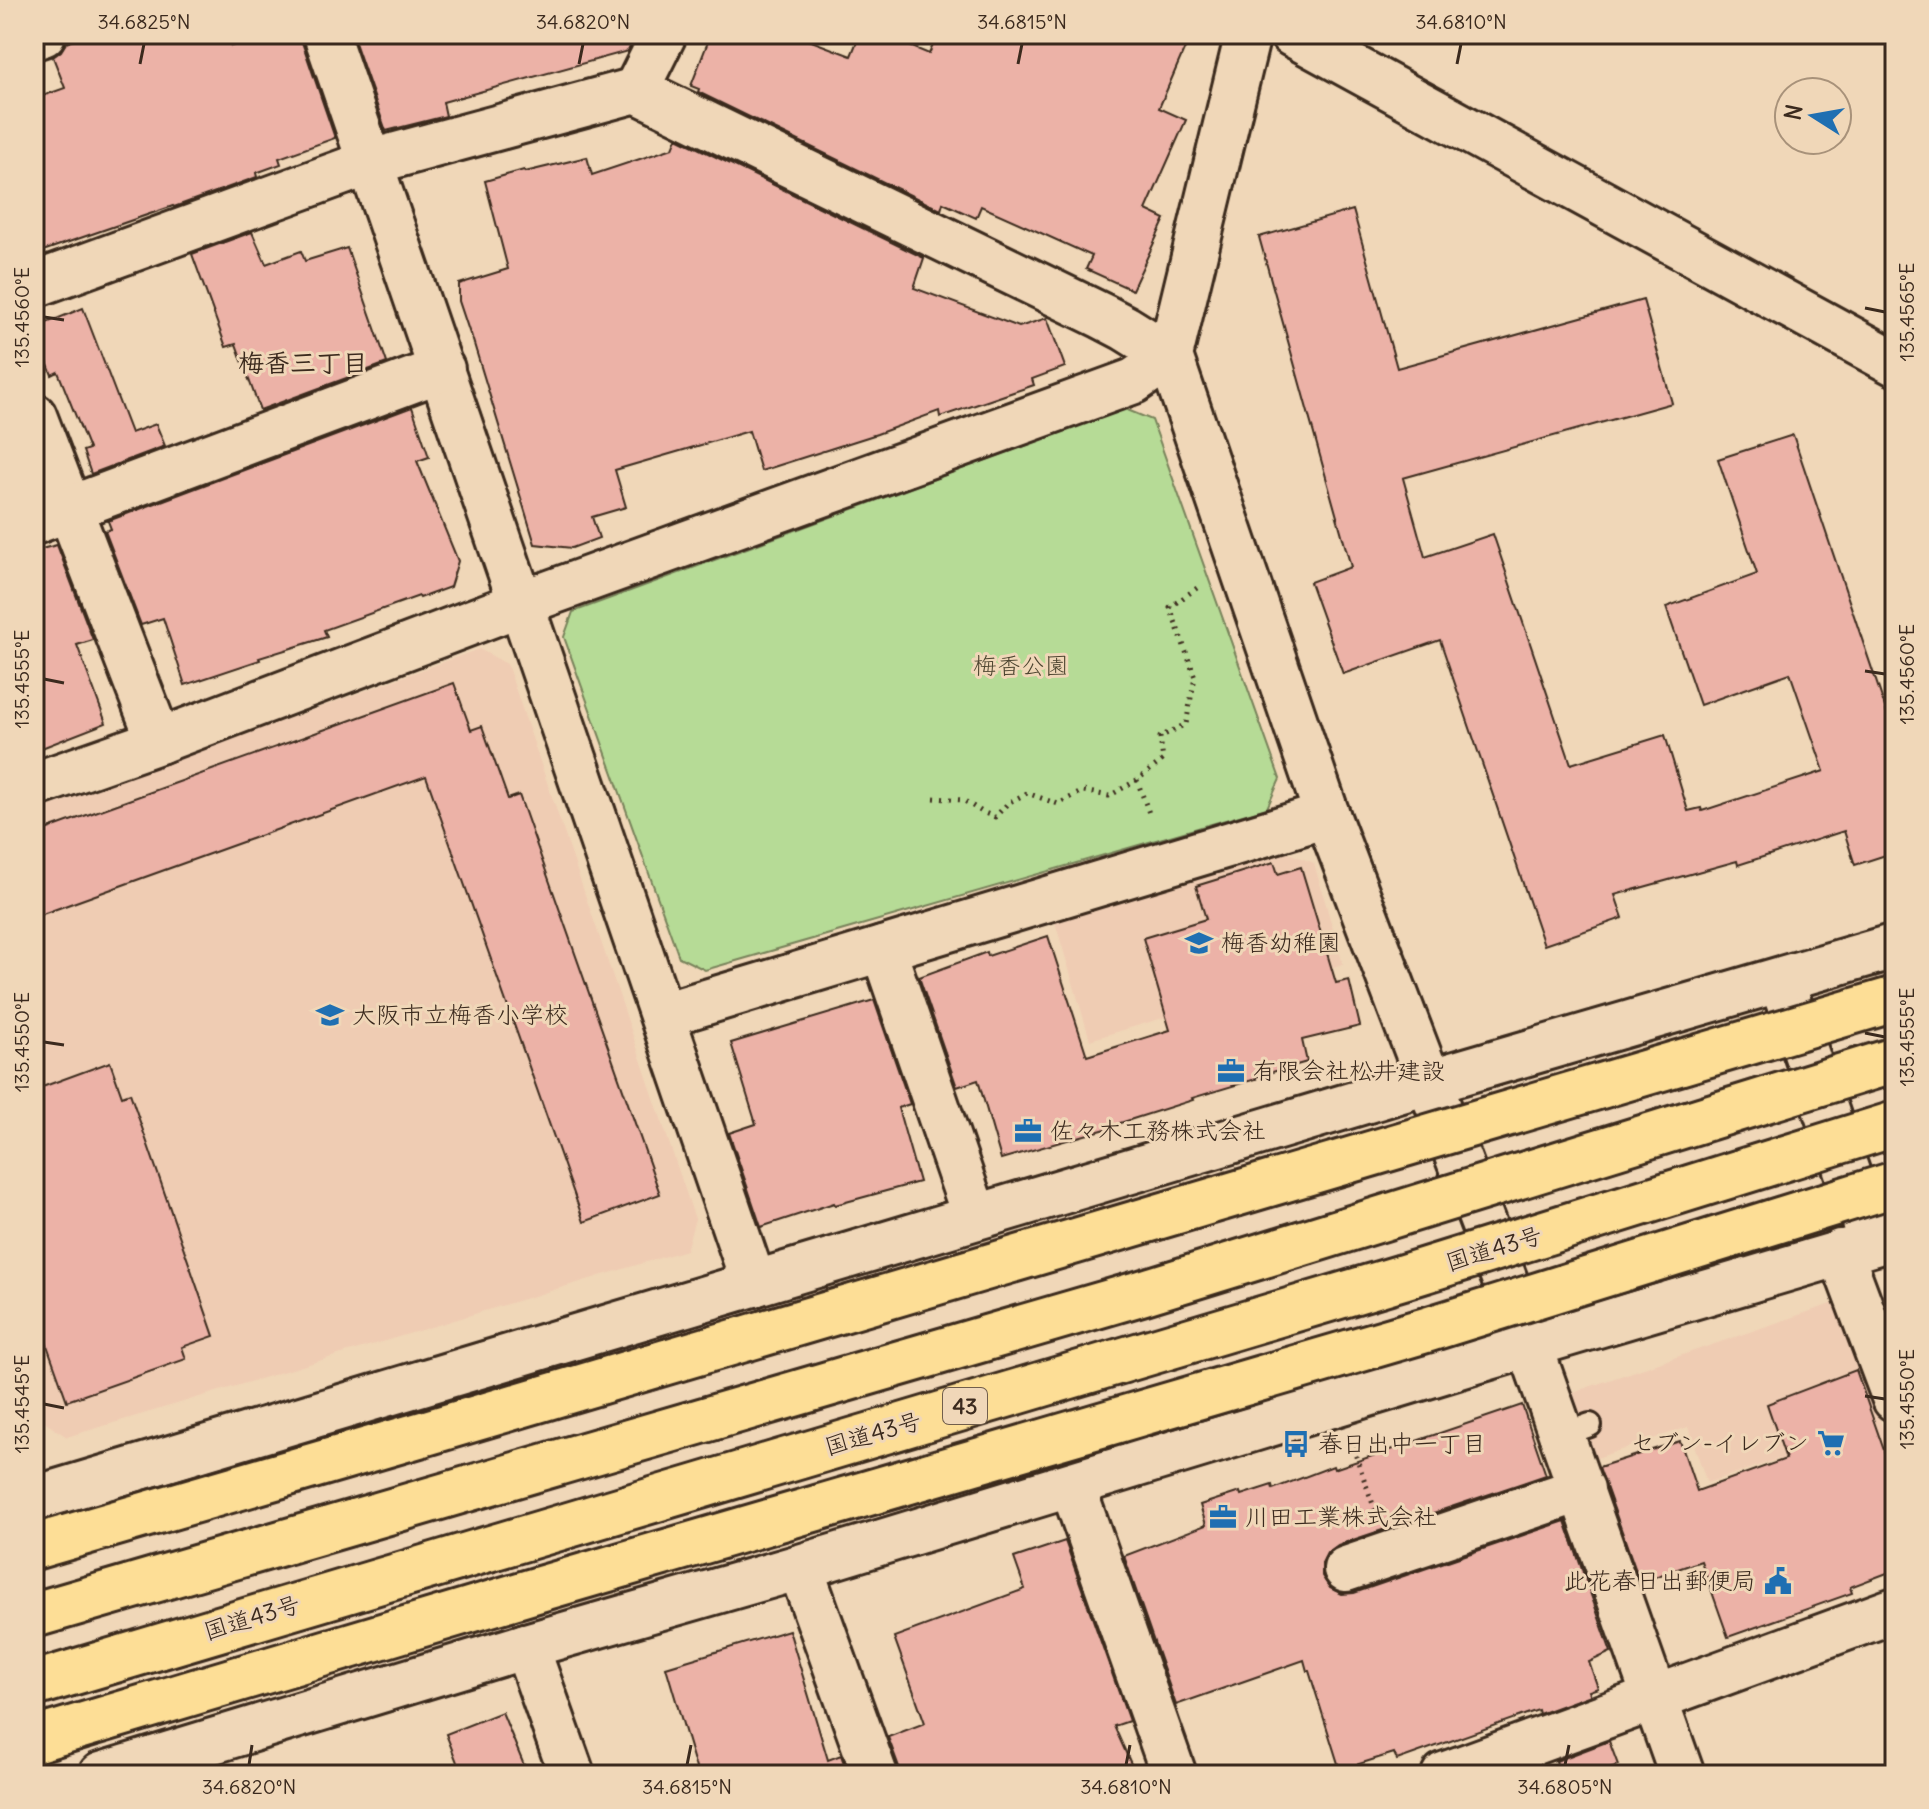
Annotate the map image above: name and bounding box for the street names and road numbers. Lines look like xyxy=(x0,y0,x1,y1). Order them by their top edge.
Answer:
street label: 国道43号 xyxy=(1442,1219,1546,1277)
road number: 43 xyxy=(943,1388,987,1424)
street label: 国道43号 xyxy=(821,1405,925,1461)
street label: 国道43号 xyxy=(200,1588,304,1646)

